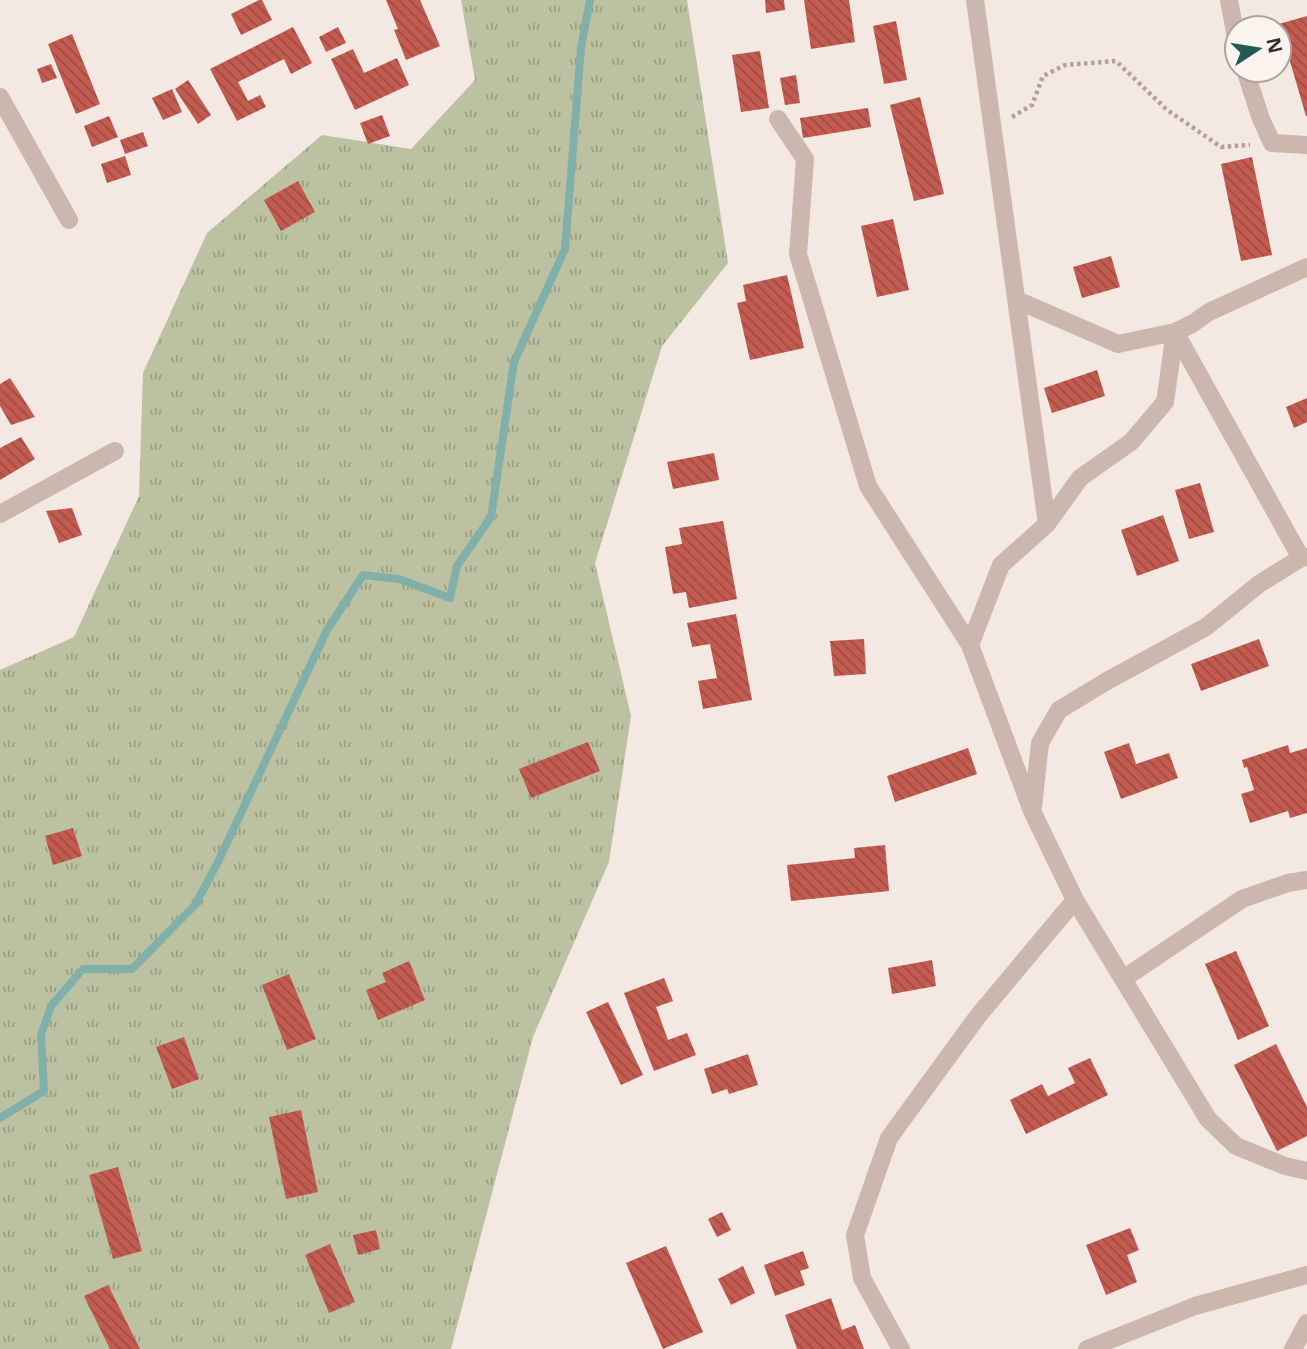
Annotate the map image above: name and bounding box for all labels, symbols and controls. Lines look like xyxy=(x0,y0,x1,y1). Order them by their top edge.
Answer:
north arrow xyxy=(1223,14,1293,84)
text: N xyxy=(1260,35,1289,56)

